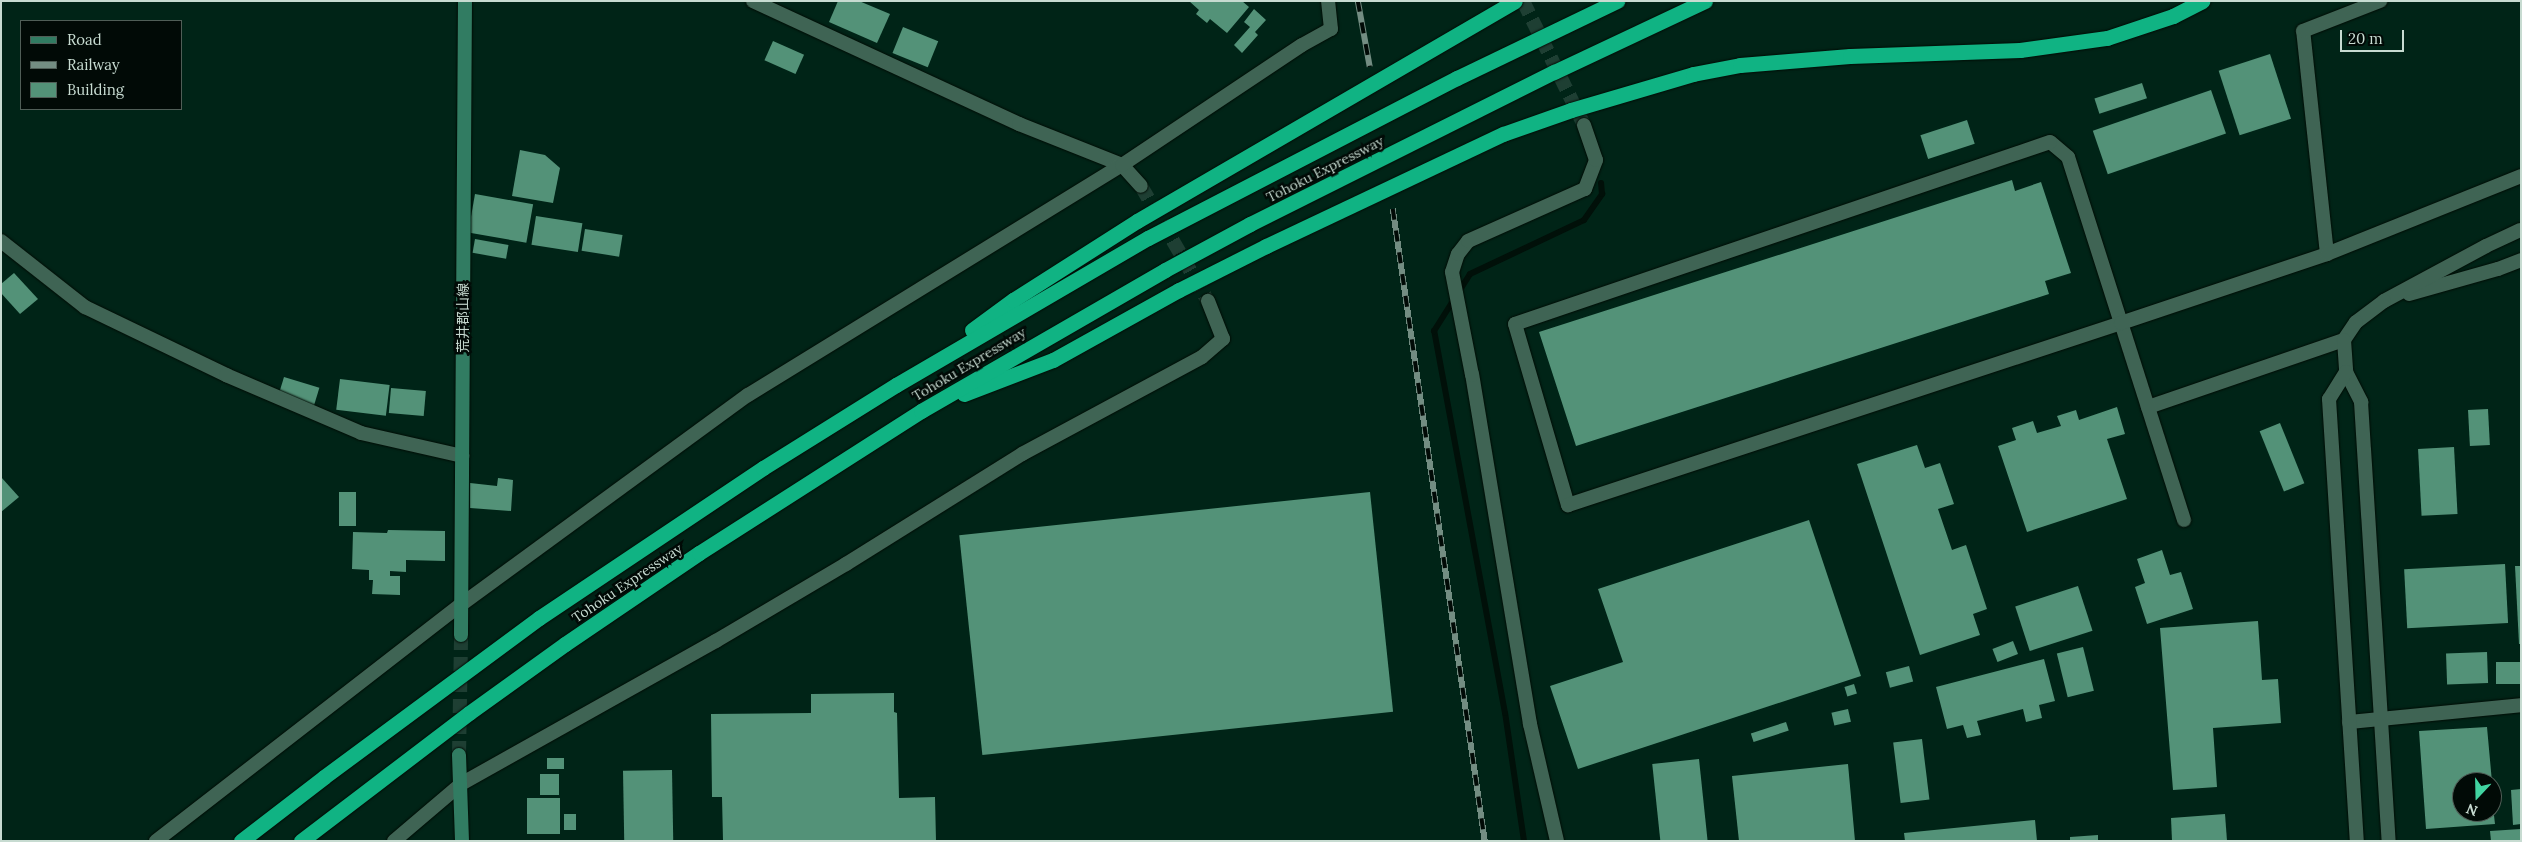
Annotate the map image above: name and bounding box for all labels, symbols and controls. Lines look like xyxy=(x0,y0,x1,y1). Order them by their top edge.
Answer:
legend xyxy=(20,20,182,110)
scale bar xyxy=(2342,20,2406,52)
text: 20 m xyxy=(2348,29,2383,48)
text: Road xyxy=(67,30,102,49)
text: Railway xyxy=(67,55,120,74)
text: Building xyxy=(67,80,124,99)
street label: Tohoku Expressway xyxy=(1264,132,1386,206)
street label: 荒井郡山線 xyxy=(455,283,471,353)
street label: Tohoku Expressway xyxy=(909,324,1029,404)
street label: Tohoku Expressway xyxy=(569,540,685,626)
north arrow xyxy=(2452,772,2502,822)
text: N xyxy=(2464,800,2480,820)

